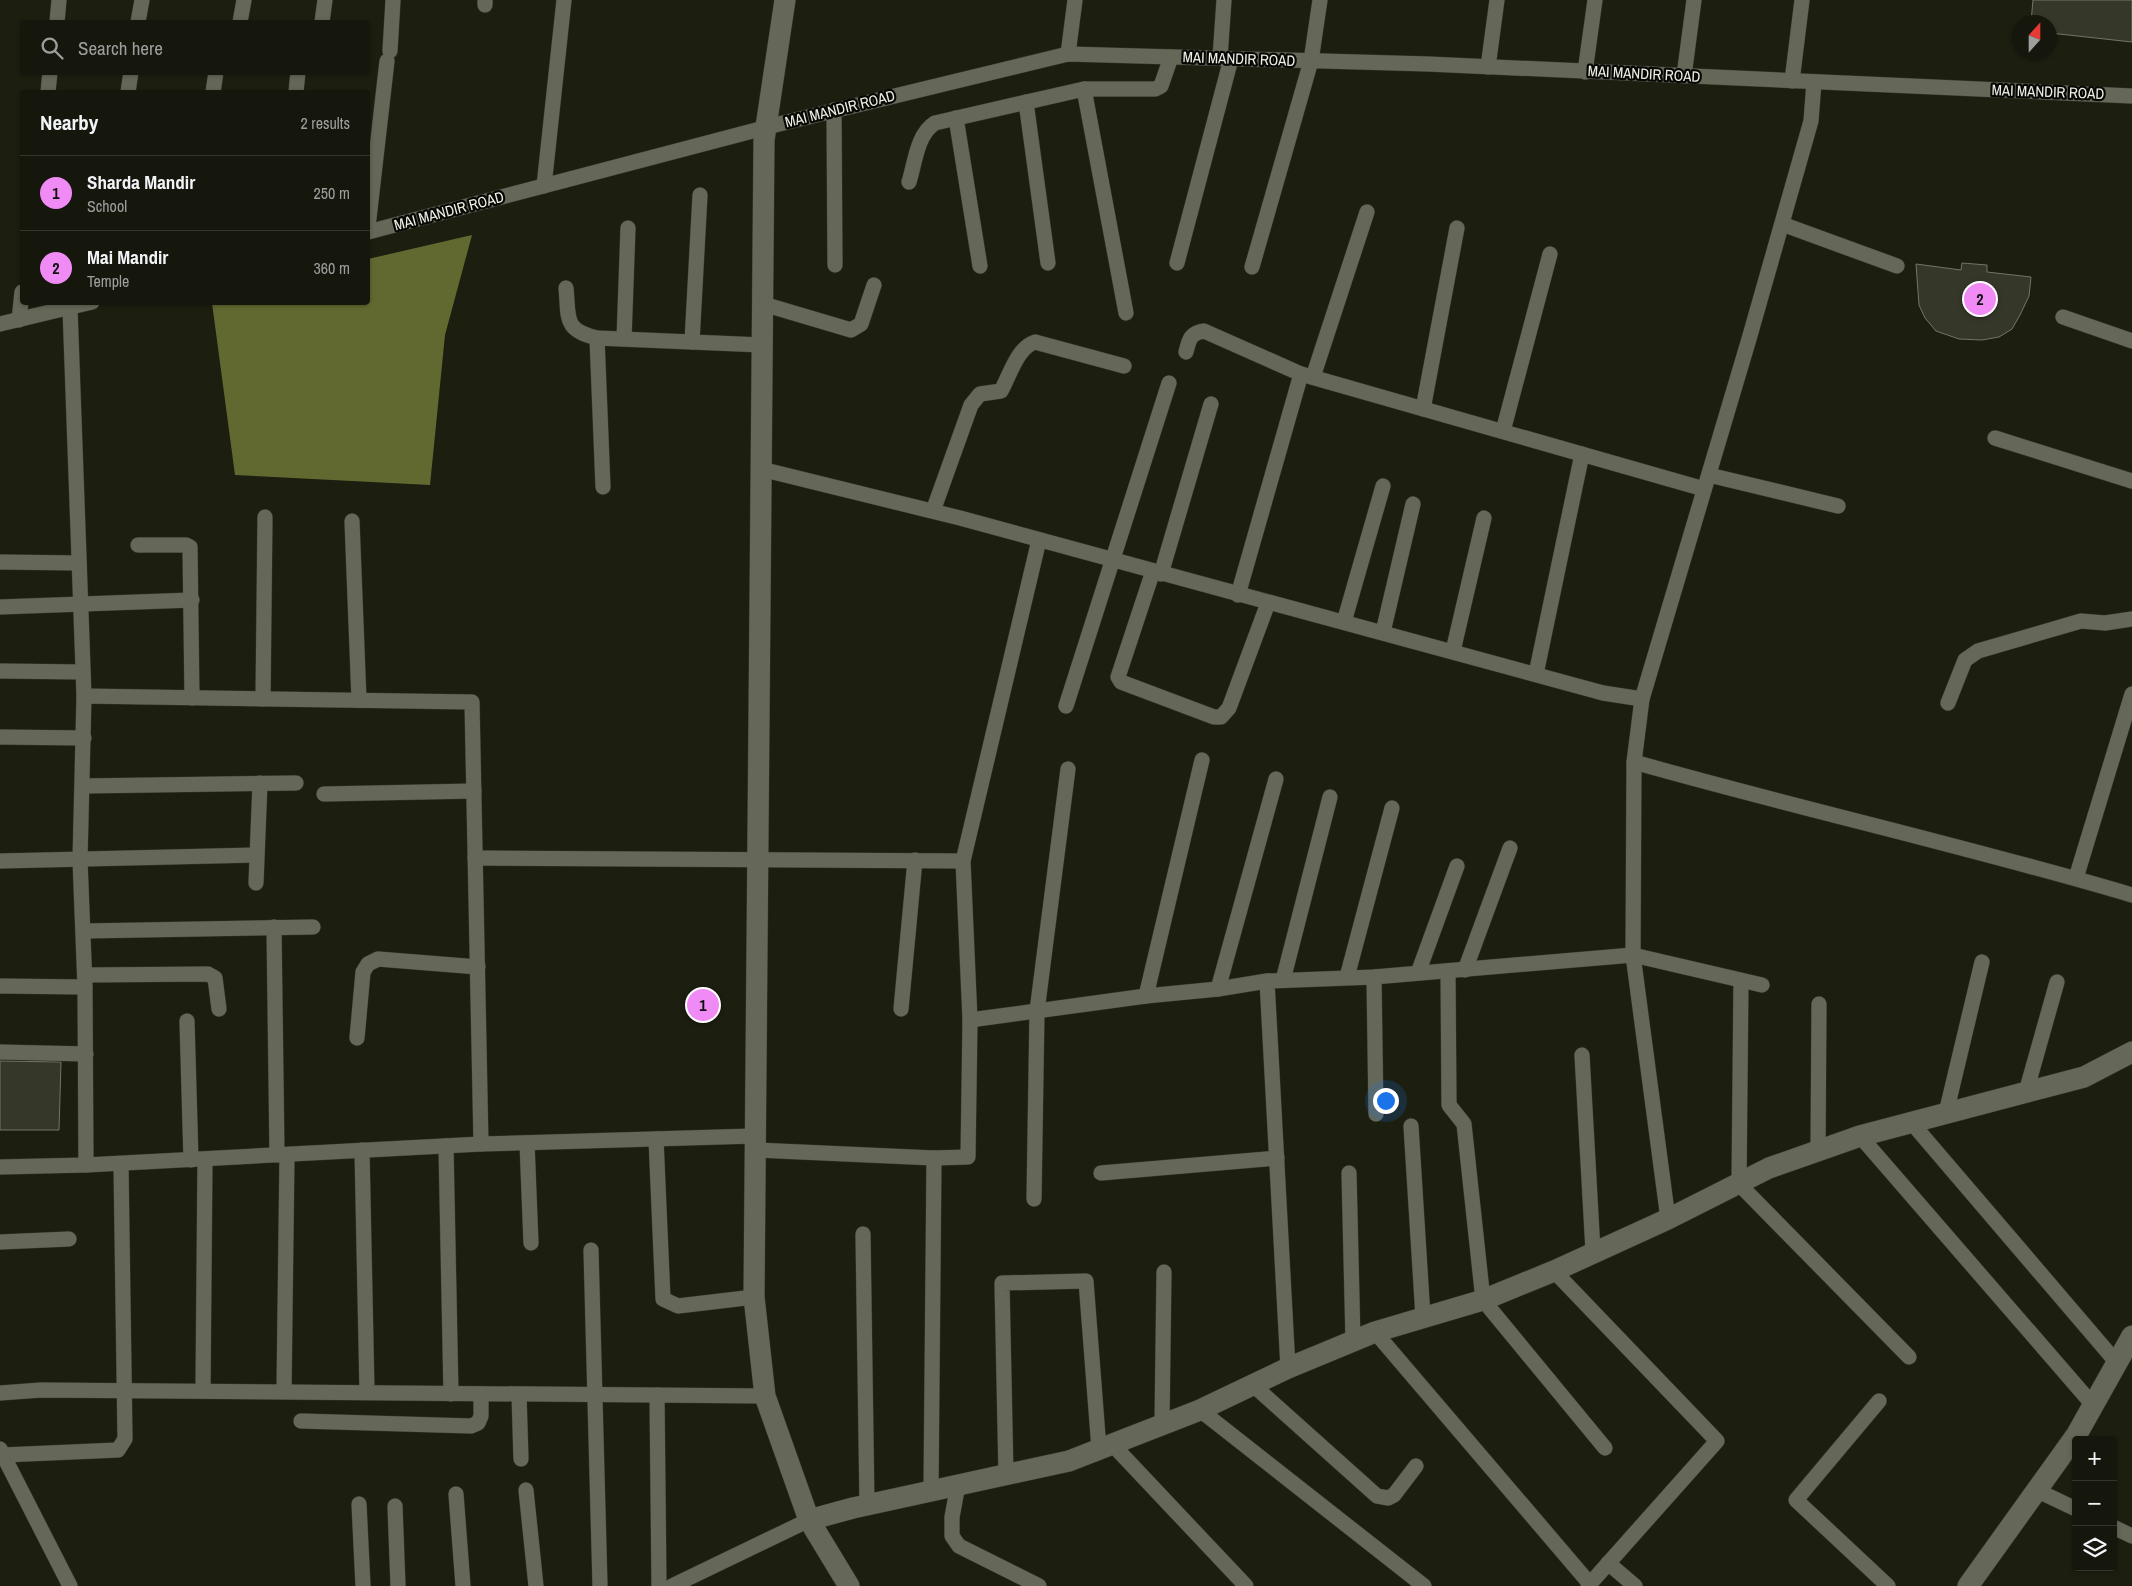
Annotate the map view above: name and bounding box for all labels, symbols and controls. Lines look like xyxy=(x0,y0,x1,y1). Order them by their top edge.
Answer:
north arrow xyxy=(2012,15,2057,60)
search box xyxy=(20,20,370,75)
icon: search xyxy=(38,34,66,62)
text: Search here xyxy=(78,35,163,61)
street label: MAI MANDIR ROAD xyxy=(1182,46,1296,71)
street label: MAI MANDIR ROAD xyxy=(1587,60,1701,87)
street label: MAI MANDIR ROAD xyxy=(1991,79,2105,104)
street label: MAI MANDIR ROAD xyxy=(783,85,897,132)
text: Nearby xyxy=(40,108,98,137)
text: 2 results xyxy=(300,112,350,134)
text: Sharda Mandir xyxy=(87,169,195,195)
text: 1 xyxy=(52,182,60,204)
text: 250 m xyxy=(314,182,350,204)
street label: MAI MANDIR ROAD xyxy=(392,186,506,235)
text: School xyxy=(87,195,127,217)
text: Mai Mandir xyxy=(87,244,168,270)
text: 2 xyxy=(52,257,60,279)
text: 360 m xyxy=(314,257,350,279)
text: Temple xyxy=(87,270,129,292)
pin: 2 xyxy=(1964,280,1996,318)
pin: 1 xyxy=(687,986,719,1024)
your location xyxy=(1373,1088,1399,1114)
map controls xyxy=(2072,1436,2117,1571)
button: + xyxy=(2072,1436,2117,1481)
button: − xyxy=(2072,1481,2117,1526)
button: layers xyxy=(2072,1526,2117,1571)

